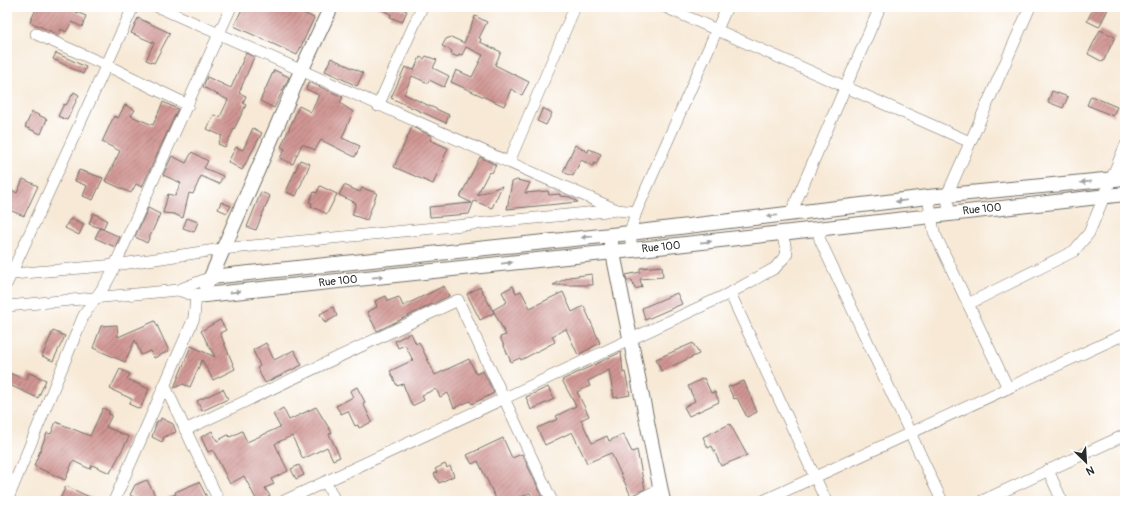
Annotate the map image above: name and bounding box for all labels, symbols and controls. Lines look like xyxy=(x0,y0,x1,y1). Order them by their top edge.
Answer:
one-way arrow xyxy=(1080,178,1092,185)
one-way arrow xyxy=(895,197,907,204)
street label: Rue 100 xyxy=(962,200,1002,218)
one-way arrow xyxy=(766,213,778,219)
one-way arrow xyxy=(581,234,593,240)
street label: Rue 100 xyxy=(641,238,681,256)
one-way arrow xyxy=(700,238,712,245)
one-way arrow xyxy=(501,260,513,266)
street label: Rue 100 xyxy=(318,272,358,290)
one-way arrow xyxy=(372,273,384,280)
one-way arrow xyxy=(229,289,241,295)
north arrow xyxy=(1066,442,1106,482)
text: N xyxy=(1083,463,1096,478)

